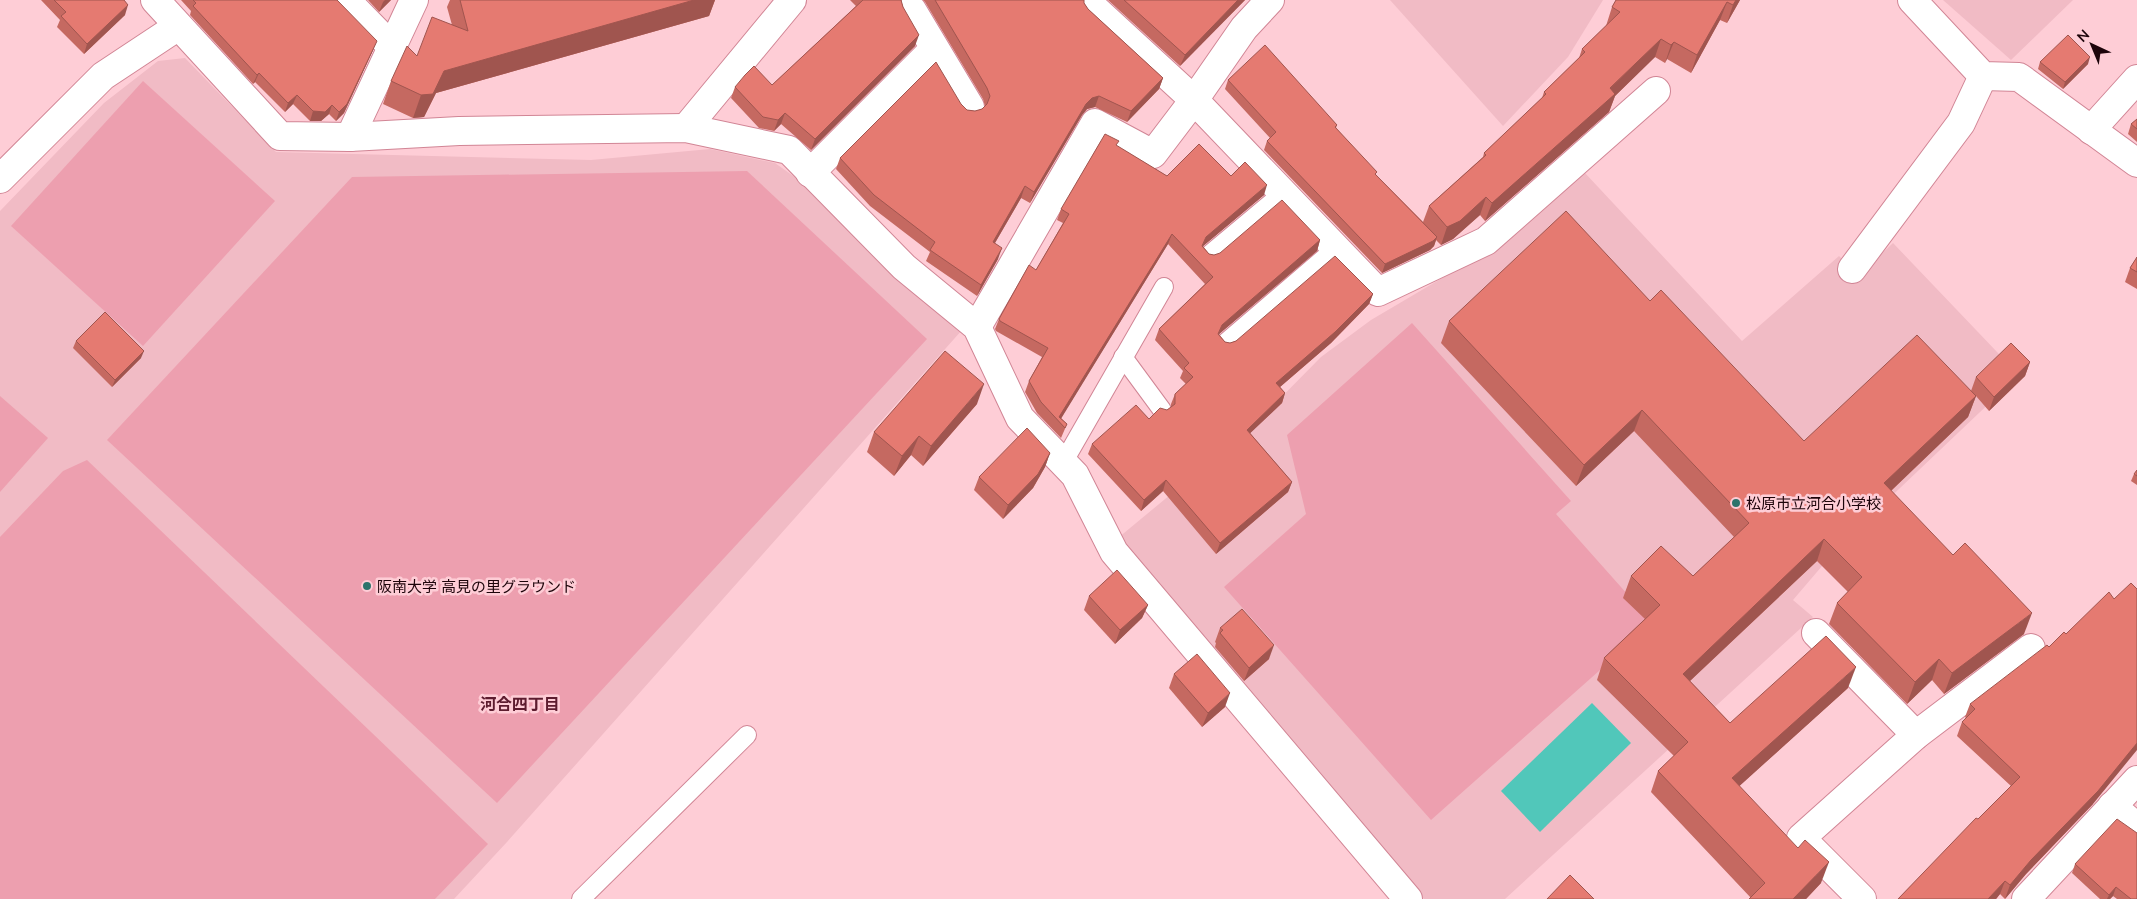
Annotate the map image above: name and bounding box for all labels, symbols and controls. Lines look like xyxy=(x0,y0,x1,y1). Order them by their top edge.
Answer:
north arrow xyxy=(2067,20,2117,70)
text: N xyxy=(2073,26,2093,46)
place label: 松原市立河合小学校 xyxy=(1746,494,1881,513)
marker: 松原市立河合小学校 xyxy=(1730,497,1742,509)
place label: 阪南大学 高見の里グラウンド xyxy=(377,577,576,596)
marker: 阪南大学 高見の里グラウンド xyxy=(361,580,373,592)
district label: 河合四丁目 xyxy=(480,694,560,714)

